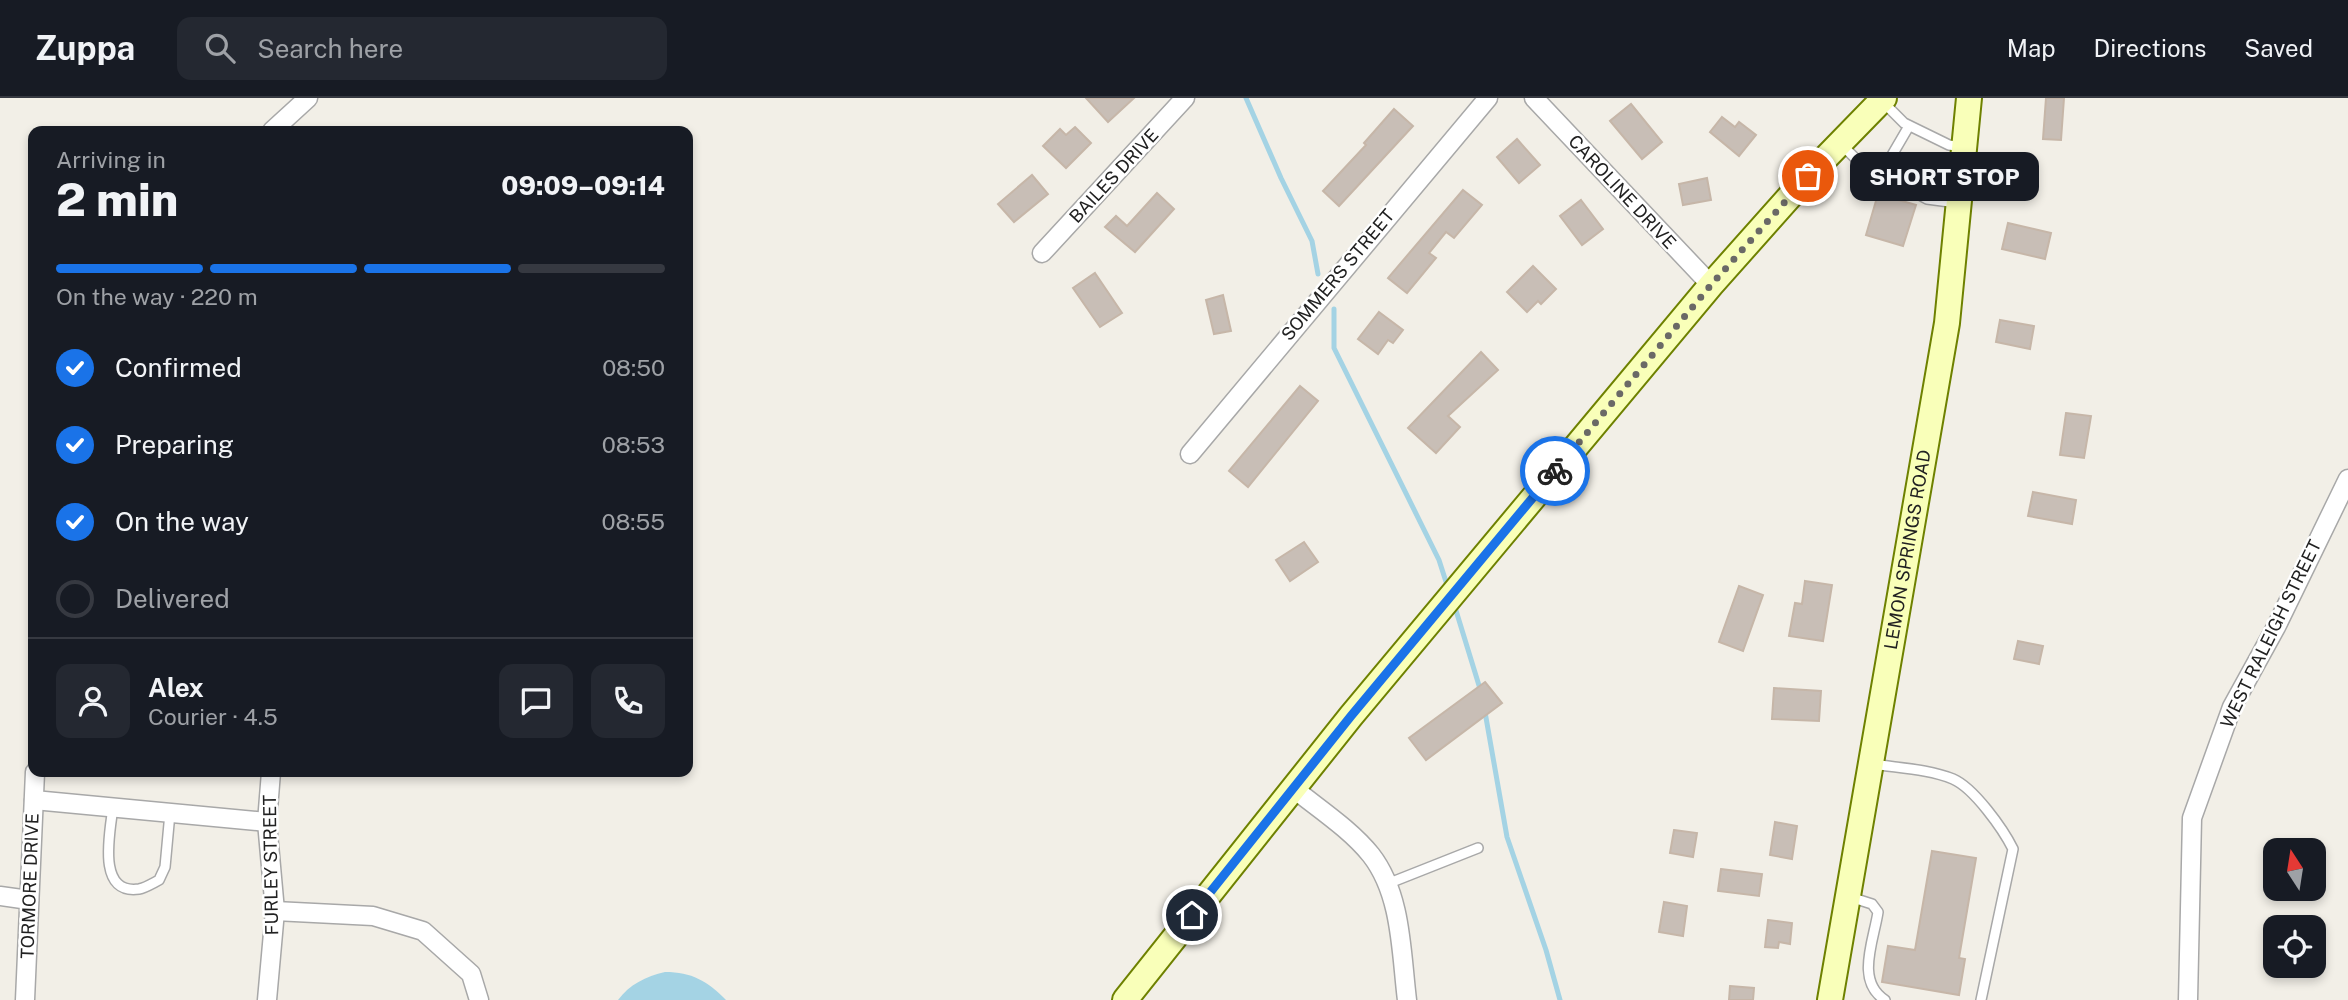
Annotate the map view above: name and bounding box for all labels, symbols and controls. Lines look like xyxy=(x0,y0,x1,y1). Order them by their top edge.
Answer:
search box xyxy=(177,17,667,80)
text: Zuppa xyxy=(35,29,135,67)
icon: search xyxy=(201,29,239,67)
text: Search here xyxy=(257,33,403,64)
text: Map xyxy=(2007,34,2056,62)
text: Directions xyxy=(2094,34,2206,62)
text: Saved xyxy=(2244,34,2313,62)
street label: BAILES DRIVE xyxy=(1065,124,1163,227)
street label: CAROLINE DRIVE xyxy=(1564,130,1680,253)
text: Arriving in xyxy=(56,146,166,173)
pin xyxy=(1778,146,1838,206)
callout: SHORT STOP xyxy=(1850,152,2039,200)
icon: bag xyxy=(1789,157,1827,195)
text: SHORT STOP xyxy=(1869,163,2020,190)
text: 09:09–09:14 xyxy=(501,170,665,201)
text: 2 min xyxy=(56,172,178,226)
street label: SOMMERS STREET xyxy=(1277,205,1399,344)
text: On the way · 220 m xyxy=(56,283,258,310)
icon: check xyxy=(56,349,94,387)
text: Confirmed xyxy=(115,352,242,383)
text: 08:50 xyxy=(602,354,665,381)
icon: check xyxy=(56,426,94,464)
text: Preparing xyxy=(115,429,234,460)
text: 08:53 xyxy=(602,431,665,458)
courier xyxy=(1520,436,1590,506)
street label: LEMON SPRINGS ROAD xyxy=(1880,448,1935,651)
icon: bike xyxy=(1536,452,1574,490)
icon: check xyxy=(56,503,94,541)
text: On the way xyxy=(115,506,249,537)
text: 08:55 xyxy=(602,508,665,535)
street label: WEST RALEIGH STREET xyxy=(2216,536,2325,731)
text: Delivered xyxy=(115,583,230,614)
button: person xyxy=(56,664,130,738)
button: chat xyxy=(499,664,573,738)
button: phone xyxy=(591,664,665,738)
text: Alex xyxy=(148,672,204,703)
text: Courier · 4.5 xyxy=(148,703,278,730)
street label: FURLEY STREET xyxy=(259,794,282,935)
street label: TORMORE DRIVE xyxy=(16,813,43,959)
north arrow xyxy=(2263,838,2326,901)
map controls xyxy=(2263,838,2326,978)
pin xyxy=(1162,885,1222,945)
icon: home xyxy=(1173,896,1211,934)
button: locate xyxy=(2263,915,2326,978)

